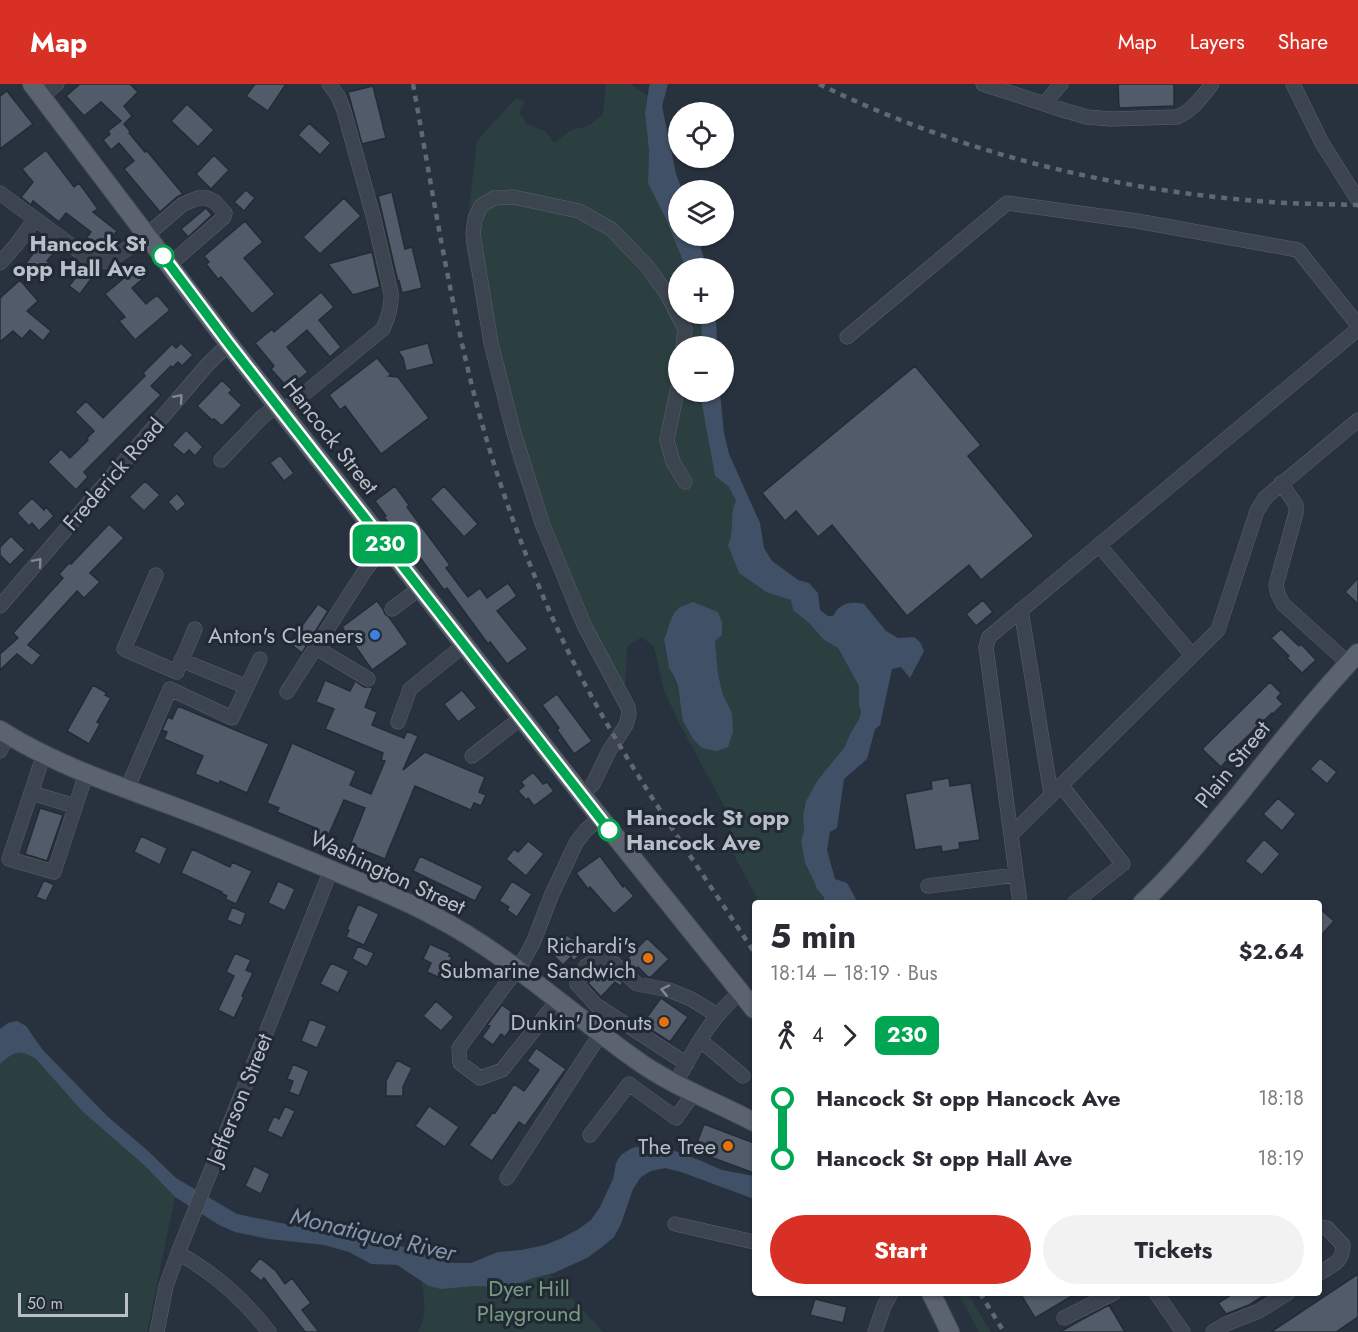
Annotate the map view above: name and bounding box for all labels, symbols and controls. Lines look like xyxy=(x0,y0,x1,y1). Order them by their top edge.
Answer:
text: Map xyxy=(30,22,87,63)
text: Map xyxy=(1118,27,1157,57)
text: Layers xyxy=(1190,27,1245,57)
text: Share xyxy=(1278,27,1328,57)
map controls xyxy=(668,102,734,402)
button: locate xyxy=(668,102,734,168)
button: layers xyxy=(668,180,734,246)
place label: Hancock St opp Hall Ave xyxy=(13,227,146,284)
marker: Hancock St opp Hall Ave xyxy=(152,245,174,267)
button: + xyxy=(668,258,734,324)
button: − xyxy=(668,336,734,402)
street label: Hancock Street xyxy=(275,371,387,501)
one-way arrow xyxy=(172,394,183,405)
street label: Frederick Road xyxy=(55,410,171,538)
line badge: 230 xyxy=(350,524,420,564)
text: 230 xyxy=(365,529,405,559)
one-way arrow xyxy=(31,558,42,569)
place label: Anton's Cleaners xyxy=(208,619,363,651)
marker: Anton's Cleaners xyxy=(368,628,382,642)
street label: Plain Street xyxy=(1187,713,1278,815)
place label: Hancock St opp Hancock Ave xyxy=(626,801,789,858)
marker: Hancock St opp Hancock Ave xyxy=(598,819,620,841)
street label: Washington Street xyxy=(305,822,472,922)
text: 5 min xyxy=(770,913,856,960)
place label: Richardi's Submarine Sandwich xyxy=(440,929,636,986)
text: $2.64 xyxy=(1239,935,1304,967)
marker: Richardi's Submarine Sandwich xyxy=(641,951,655,965)
text: 18:14 – 18:19 · Bus xyxy=(770,959,938,988)
one-way arrow xyxy=(660,984,670,997)
place label: Dunkin' Donuts xyxy=(511,1006,652,1038)
marker: Dunkin' Donuts xyxy=(657,1015,671,1029)
icon: walk xyxy=(770,1019,803,1052)
icon: forward xyxy=(833,1019,866,1052)
text: 230 xyxy=(887,1020,927,1050)
text: 4 xyxy=(812,1021,824,1050)
street label: Jefferson Street xyxy=(197,1028,280,1172)
text: Hancock St opp Hancock Ave xyxy=(816,1082,1121,1114)
text: 18:18 xyxy=(1258,1084,1304,1113)
place label: The Tree xyxy=(638,1130,716,1162)
marker: The Tree xyxy=(721,1139,735,1153)
text: Hancock St opp Hall Ave xyxy=(816,1142,1072,1174)
text: 18:19 xyxy=(1258,1144,1304,1173)
water label: Monatiquot River xyxy=(287,1198,461,1270)
button: Start xyxy=(770,1215,1031,1284)
button: Tickets xyxy=(1043,1215,1304,1284)
park label: Dyer Hill Playground xyxy=(477,1272,581,1329)
scale bar xyxy=(18,1290,128,1318)
text: 50 m xyxy=(27,1292,63,1315)

